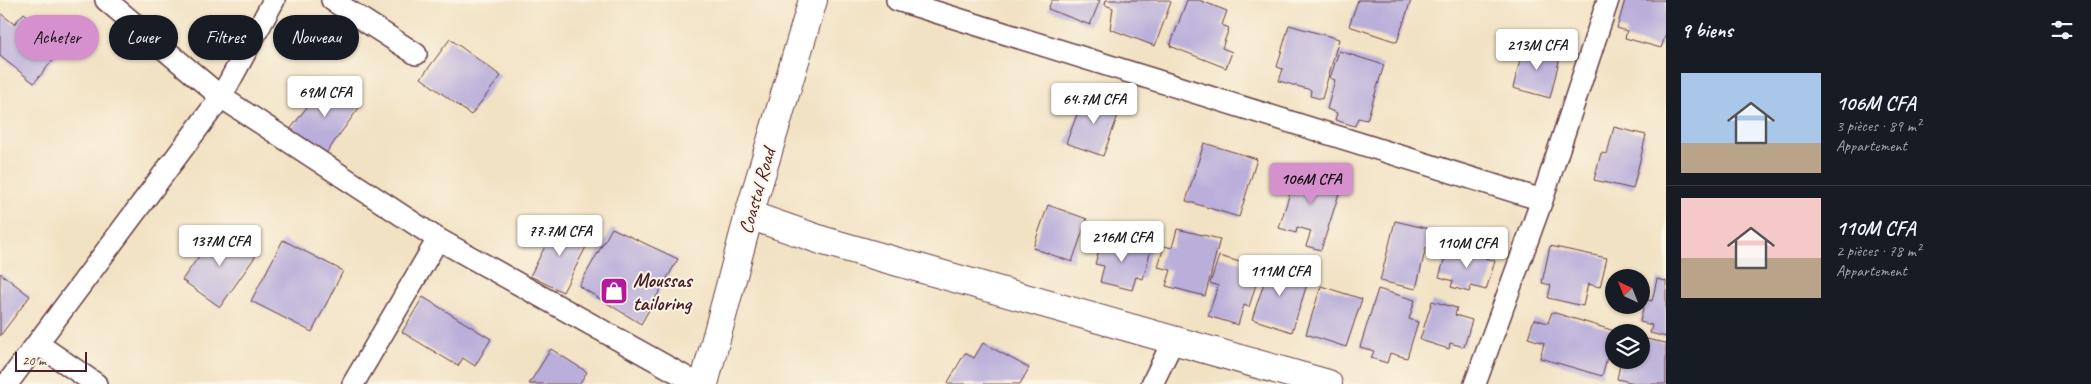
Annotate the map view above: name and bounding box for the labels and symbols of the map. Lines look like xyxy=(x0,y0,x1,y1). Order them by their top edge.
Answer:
pin: 213M CFA xyxy=(1485,28,1589,71)
pin: 69M CFA xyxy=(279,76,371,118)
pin: 64.7M CFA xyxy=(1037,82,1151,125)
street label: Coastal Road xyxy=(733,142,782,237)
pin: 106M CFA xyxy=(1259,162,1363,205)
pin: 77.7M CFA xyxy=(503,214,617,257)
pin: 216M CFA xyxy=(1070,220,1174,263)
pin: 137M CFA xyxy=(168,224,272,267)
pin: 110M CFA xyxy=(1415,226,1519,269)
pin: 111M CFA xyxy=(1228,254,1332,297)
place label: Moussas tailoring xyxy=(633,268,694,316)
north arrow xyxy=(1605,269,1650,314)
shop icon: Moussas tailoring xyxy=(599,276,629,306)
scale bar xyxy=(15,349,88,372)

